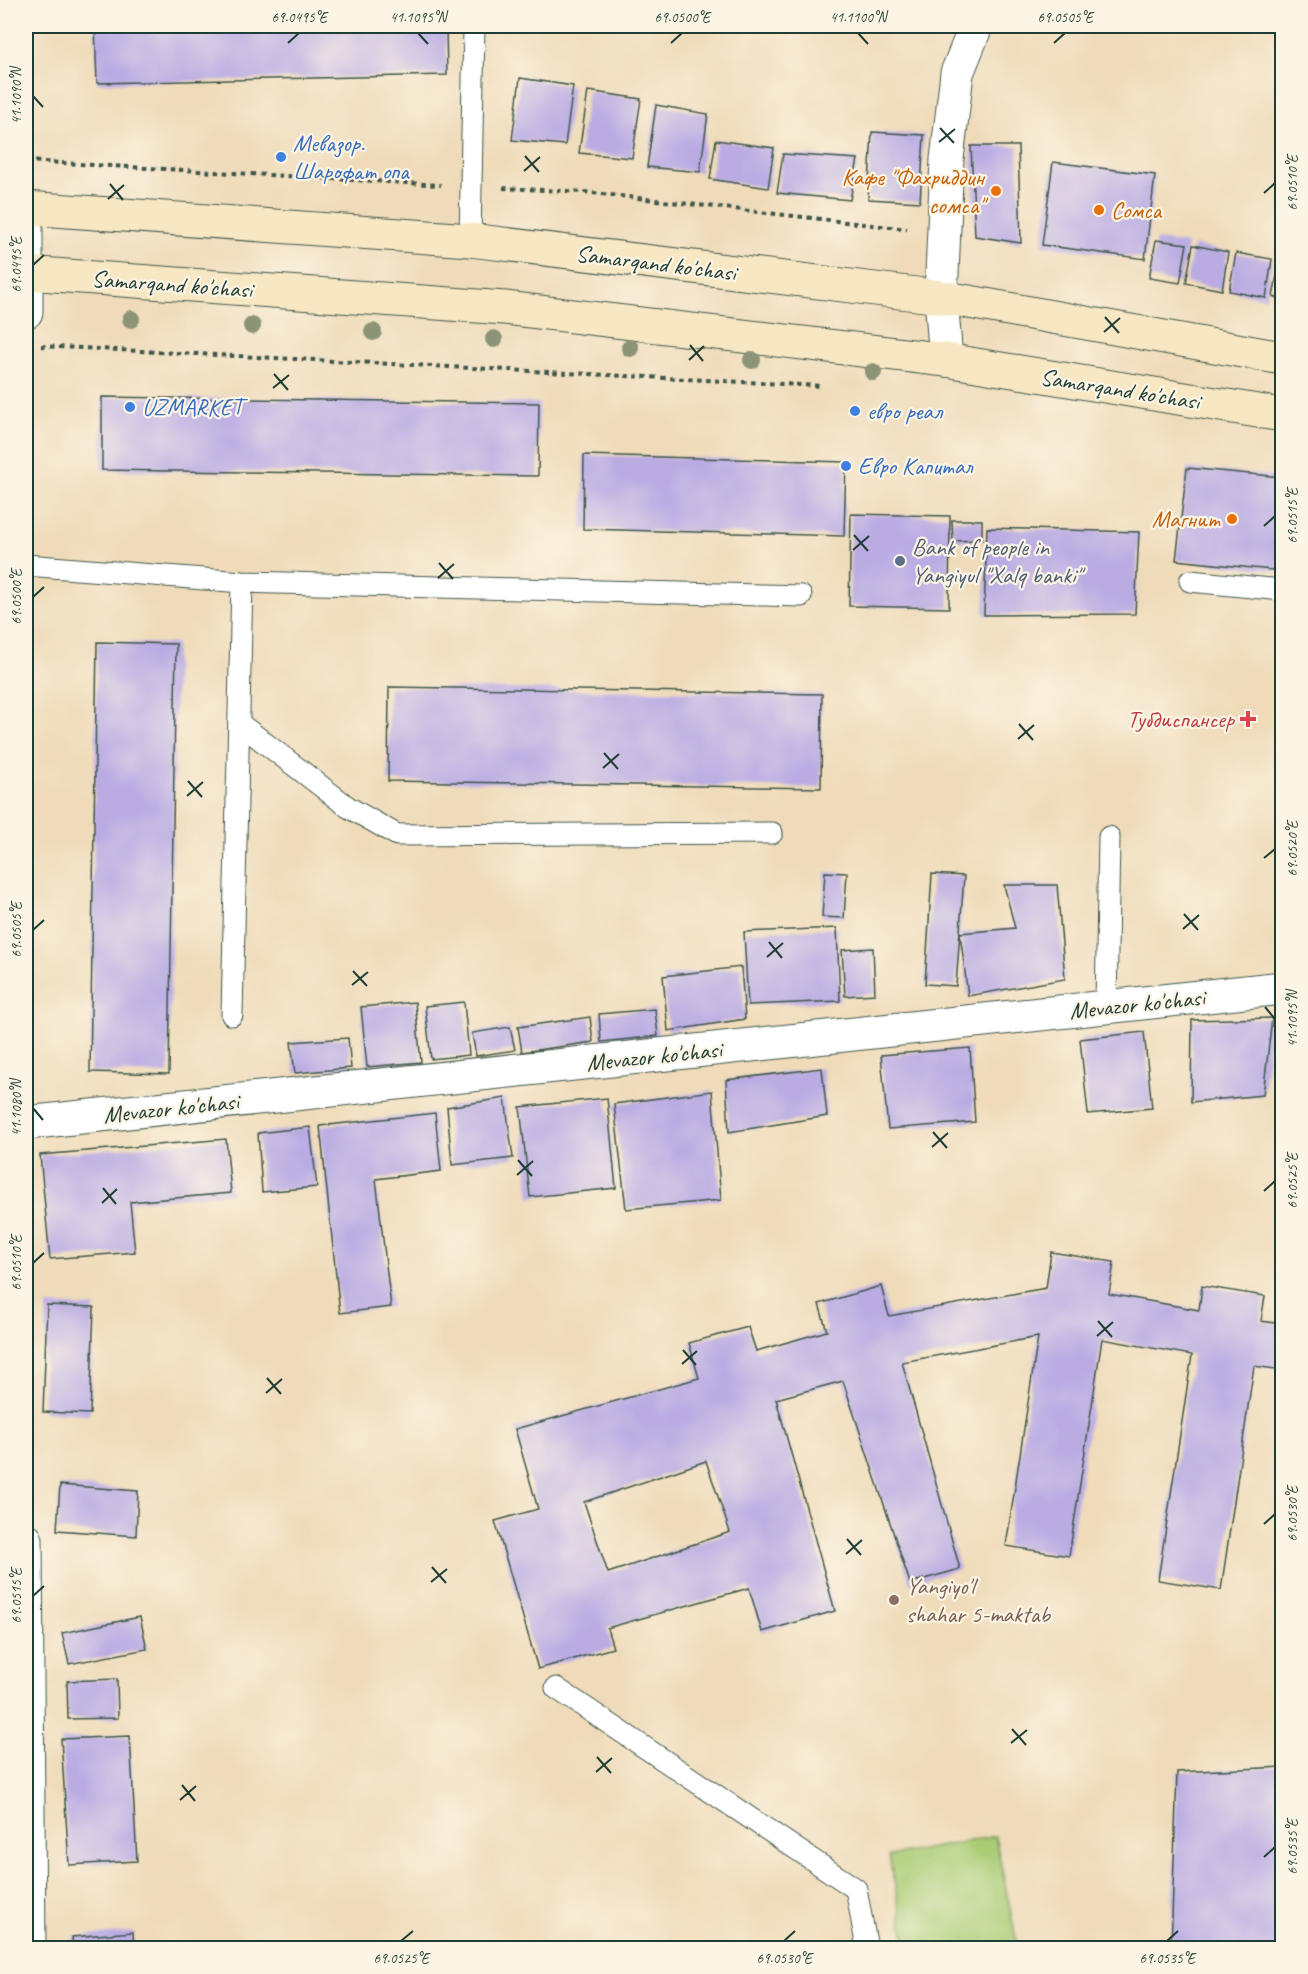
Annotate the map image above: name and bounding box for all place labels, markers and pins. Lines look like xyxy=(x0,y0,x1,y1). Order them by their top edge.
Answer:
place label: Мевазор. Шарофат опа xyxy=(293,128,410,186)
marker: Мевазор. Шарофат опа xyxy=(274,150,288,164)
place label: Кафе "Фахриддин сомса" xyxy=(842,162,989,220)
marker: Кафе "Фахриддин сомса" xyxy=(989,184,1003,198)
place label: Сомса xyxy=(1111,195,1163,225)
marker: Сомса xyxy=(1092,203,1106,217)
place label: UZMARKET xyxy=(142,392,249,422)
place label: евро реал xyxy=(867,396,943,426)
marker: UZMARKET xyxy=(123,400,137,414)
marker: евро реал xyxy=(848,404,862,418)
place label: Евро Капитал xyxy=(858,451,974,481)
marker: Евро Капитал xyxy=(839,459,853,473)
place label: Магнит xyxy=(1152,504,1221,534)
marker: Магнит xyxy=(1225,512,1239,526)
place label: Bank of people in Yangiyul "Xalq banki" xyxy=(912,532,1086,590)
marker: Bank of people in Yangiyul "Xalq banki" xyxy=(893,554,907,568)
place label: Тубдиспансер xyxy=(1127,704,1235,734)
marker: Тубдиспансер xyxy=(1239,710,1257,728)
place label: Yangiyo'l shahar 5-maktab xyxy=(906,1571,1051,1629)
marker: Yangiyo'l shahar 5-maktab xyxy=(887,1593,901,1607)

